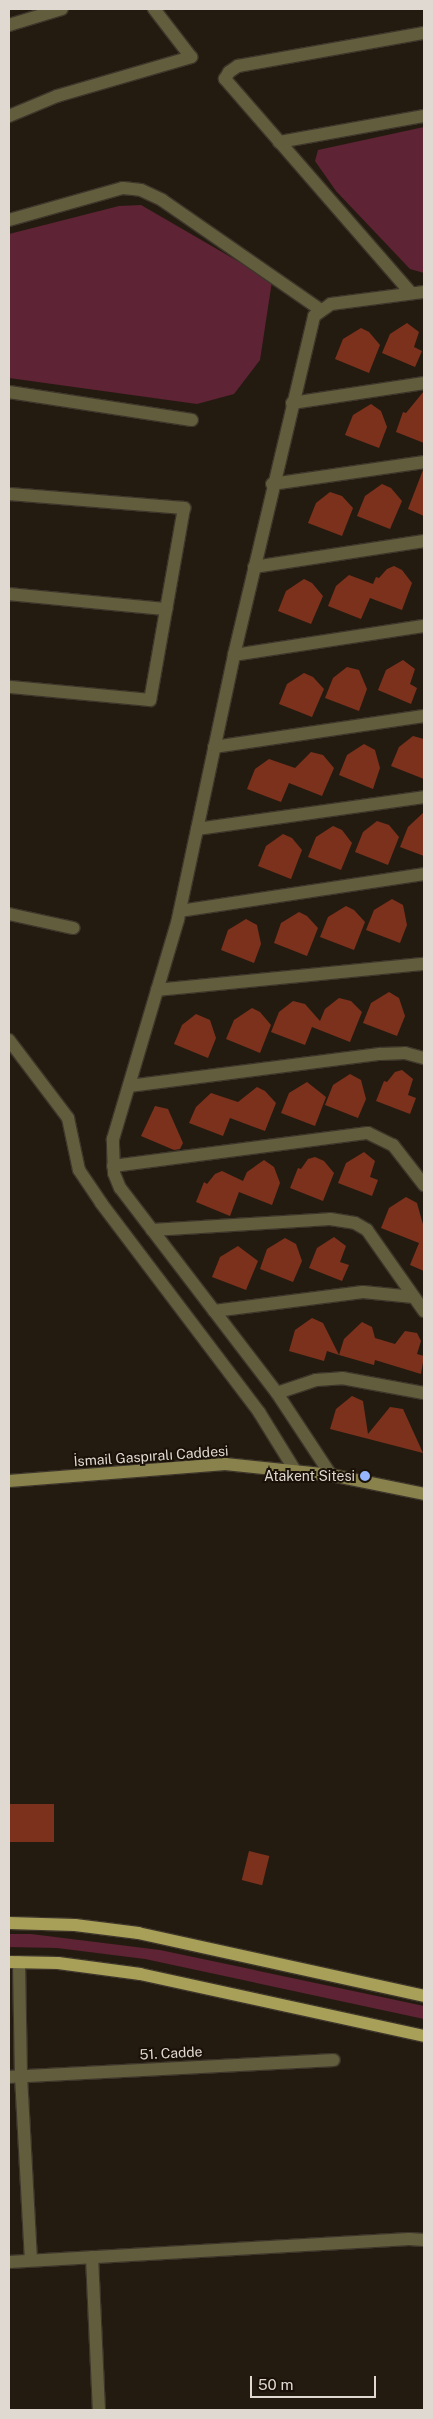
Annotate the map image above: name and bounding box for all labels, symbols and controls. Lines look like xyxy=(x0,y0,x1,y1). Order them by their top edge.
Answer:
street label: İsmail Gaspıralı Caddesi xyxy=(73,1442,229,1470)
place label: Atakent Sitesi xyxy=(264,1468,355,1484)
marker: Atakent Sitesi xyxy=(359,1470,371,1482)
street label: 51. Cadde xyxy=(139,2043,203,2063)
scale bar xyxy=(253,2366,379,2398)
text: 50 m xyxy=(258,2376,293,2393)

